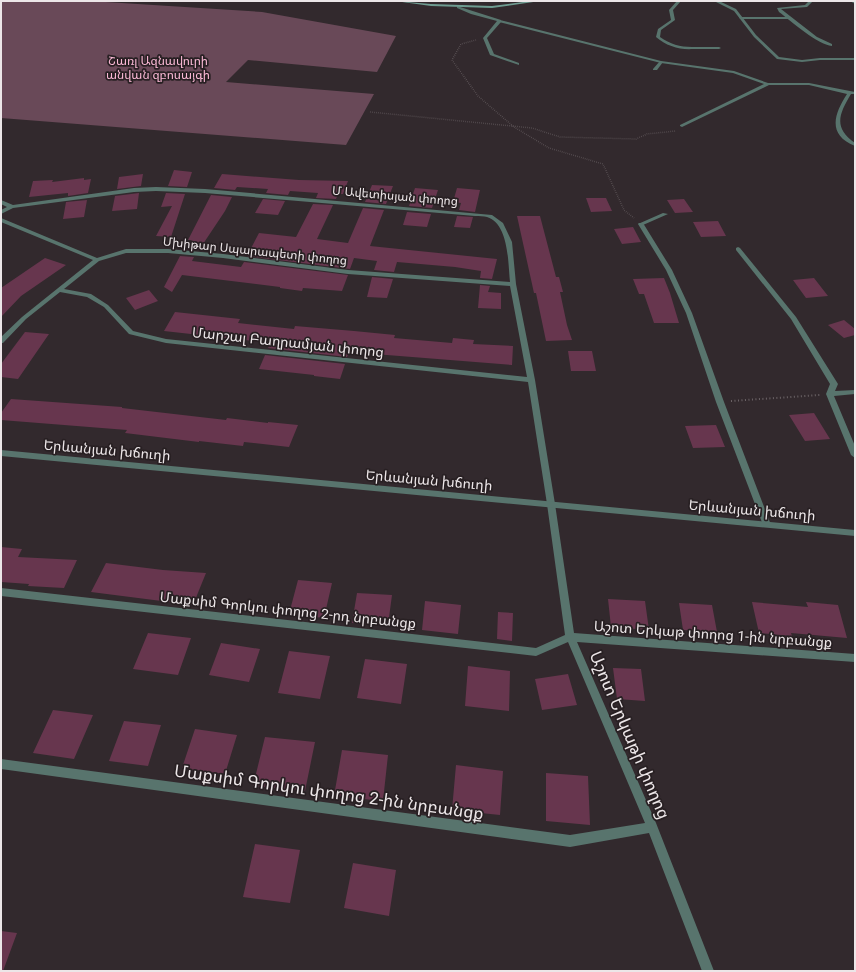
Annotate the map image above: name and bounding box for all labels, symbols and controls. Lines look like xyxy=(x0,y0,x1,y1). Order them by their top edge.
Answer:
park label: Շառլ Ազնավուրի անվան զբոսայգի xyxy=(106,54,210,82)
street label: Մ Ավետիսյան փողոց xyxy=(331,184,459,208)
street label: Մխիթար Սպարապետի փողոց xyxy=(162,234,348,268)
street label: Մարշալ Բաղրամյան փողոց xyxy=(191,324,385,360)
street label: Երևանյան խճուղի xyxy=(43,436,171,464)
street label: Երևանյան խճուղի xyxy=(365,466,493,494)
street label: Երևանյան խճուղի xyxy=(688,496,816,524)
street label: Մաքսիմ Գորկու փողոց 2-րդ նրբանցք xyxy=(159,589,417,631)
street label: Աշոտ Երկաթ փողոց 1-ին նրբանցք xyxy=(593,618,833,650)
street label: Աշոտ Երկաթի փողոց xyxy=(585,648,675,822)
street label: Մաքսիմ Գորկու փողոց 2-ին նրբանցք xyxy=(173,760,485,824)

